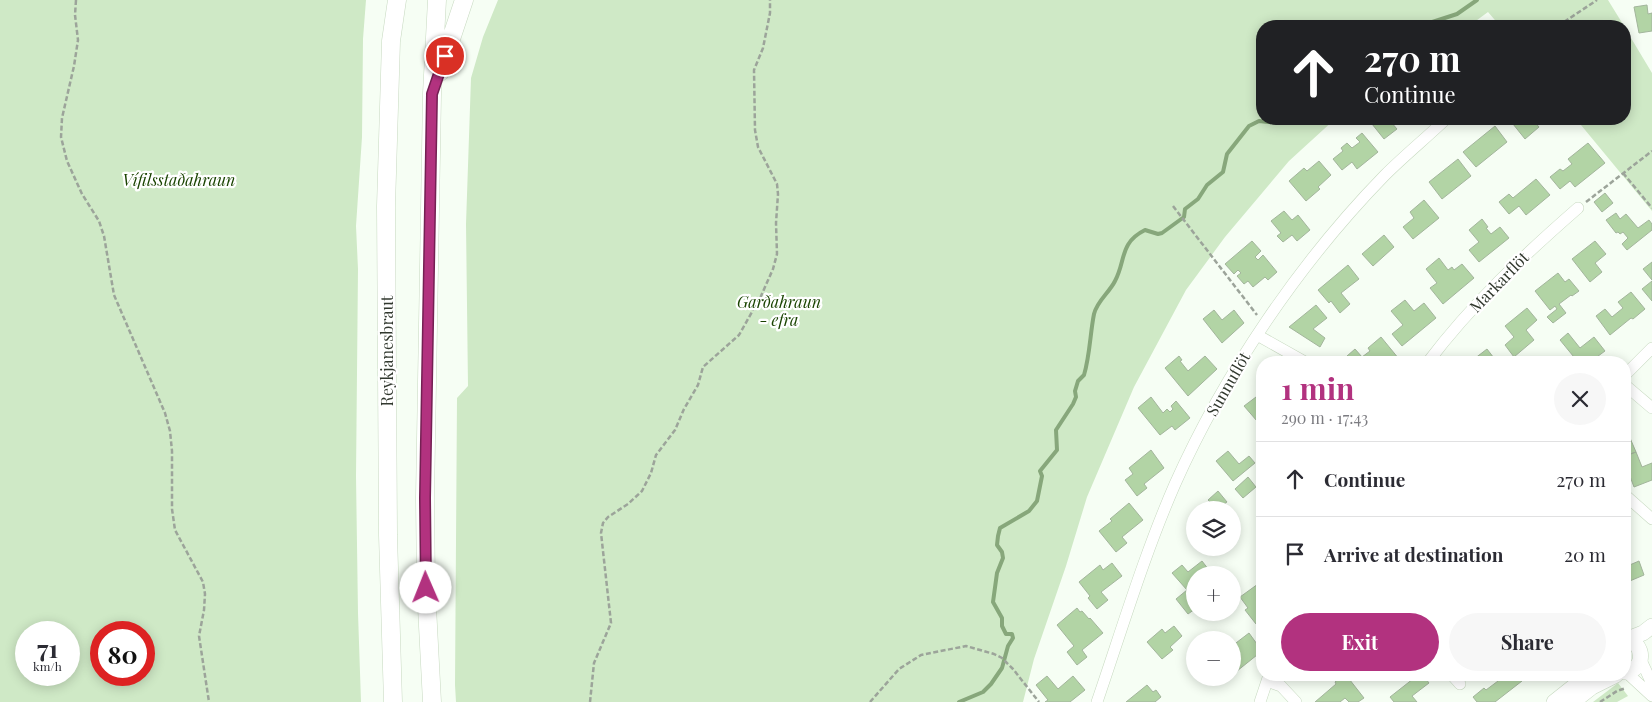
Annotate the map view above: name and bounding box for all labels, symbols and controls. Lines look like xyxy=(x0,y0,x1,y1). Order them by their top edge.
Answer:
text: 270 m xyxy=(1364,34,1461,81)
pin xyxy=(424,35,466,77)
icon: ahead xyxy=(1281,40,1346,105)
icon: arrive xyxy=(431,42,459,70)
text: Continue xyxy=(1364,79,1456,109)
park label: Vífilsstaðahraun xyxy=(123,169,235,190)
street label: Markarflöt xyxy=(1465,247,1533,316)
park label: Garðahraun - efra xyxy=(737,291,821,330)
street label: Reykjanesbraut xyxy=(376,295,397,406)
street label: Sunnuflöt xyxy=(1201,348,1254,420)
text: 1 min xyxy=(1281,368,1355,408)
button: close xyxy=(1554,373,1606,425)
text: 290 m · 17:43 xyxy=(1281,407,1368,428)
icon: ahead xyxy=(1281,465,1309,493)
text: Continue xyxy=(1324,466,1405,492)
text: 270 m xyxy=(1556,466,1606,492)
map controls xyxy=(1186,501,1241,686)
button: layers xyxy=(1186,501,1241,556)
icon: arrive xyxy=(1281,540,1309,568)
text: Arrive at destination xyxy=(1324,541,1504,567)
text: 20 m xyxy=(1564,541,1606,567)
position arrow xyxy=(399,561,451,613)
button: + xyxy=(1186,566,1241,621)
button: Exit xyxy=(1281,613,1439,671)
button: Share xyxy=(1449,613,1606,671)
speed limit sign: 80 xyxy=(90,621,155,686)
text: 71 xyxy=(37,631,58,664)
button: − xyxy=(1186,631,1241,686)
text: km/h xyxy=(33,658,62,674)

